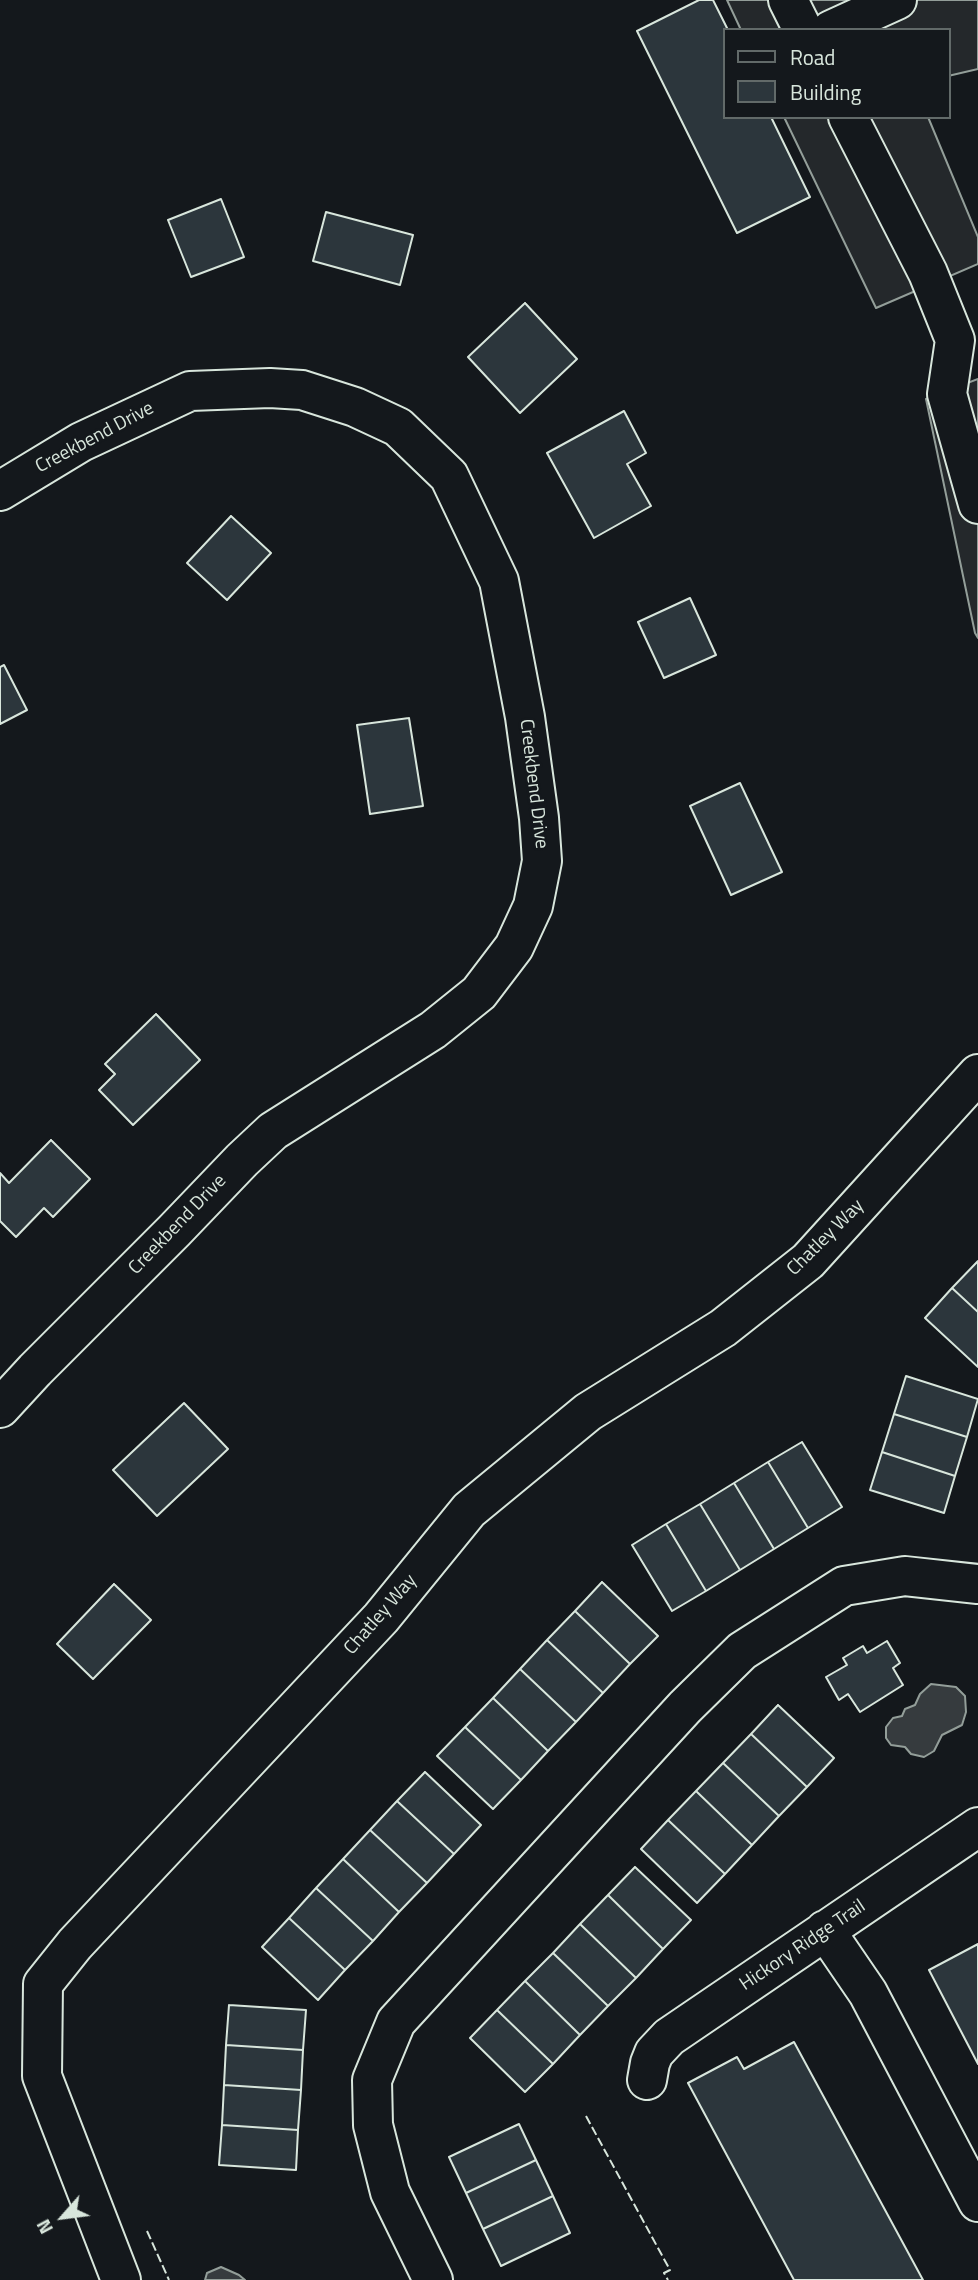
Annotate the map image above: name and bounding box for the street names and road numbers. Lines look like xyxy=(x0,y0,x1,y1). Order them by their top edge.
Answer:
street label: Creekbend Drive xyxy=(32,397,158,479)
street label: Creekbend Drive xyxy=(514,718,552,850)
street label: Creekbend Drive xyxy=(124,1170,232,1280)
street label: Chatley Way xyxy=(783,1195,869,1281)
street label: Chatley Way xyxy=(340,1570,422,1660)
street label: Hickory Ridge Trail xyxy=(736,1896,870,1996)

